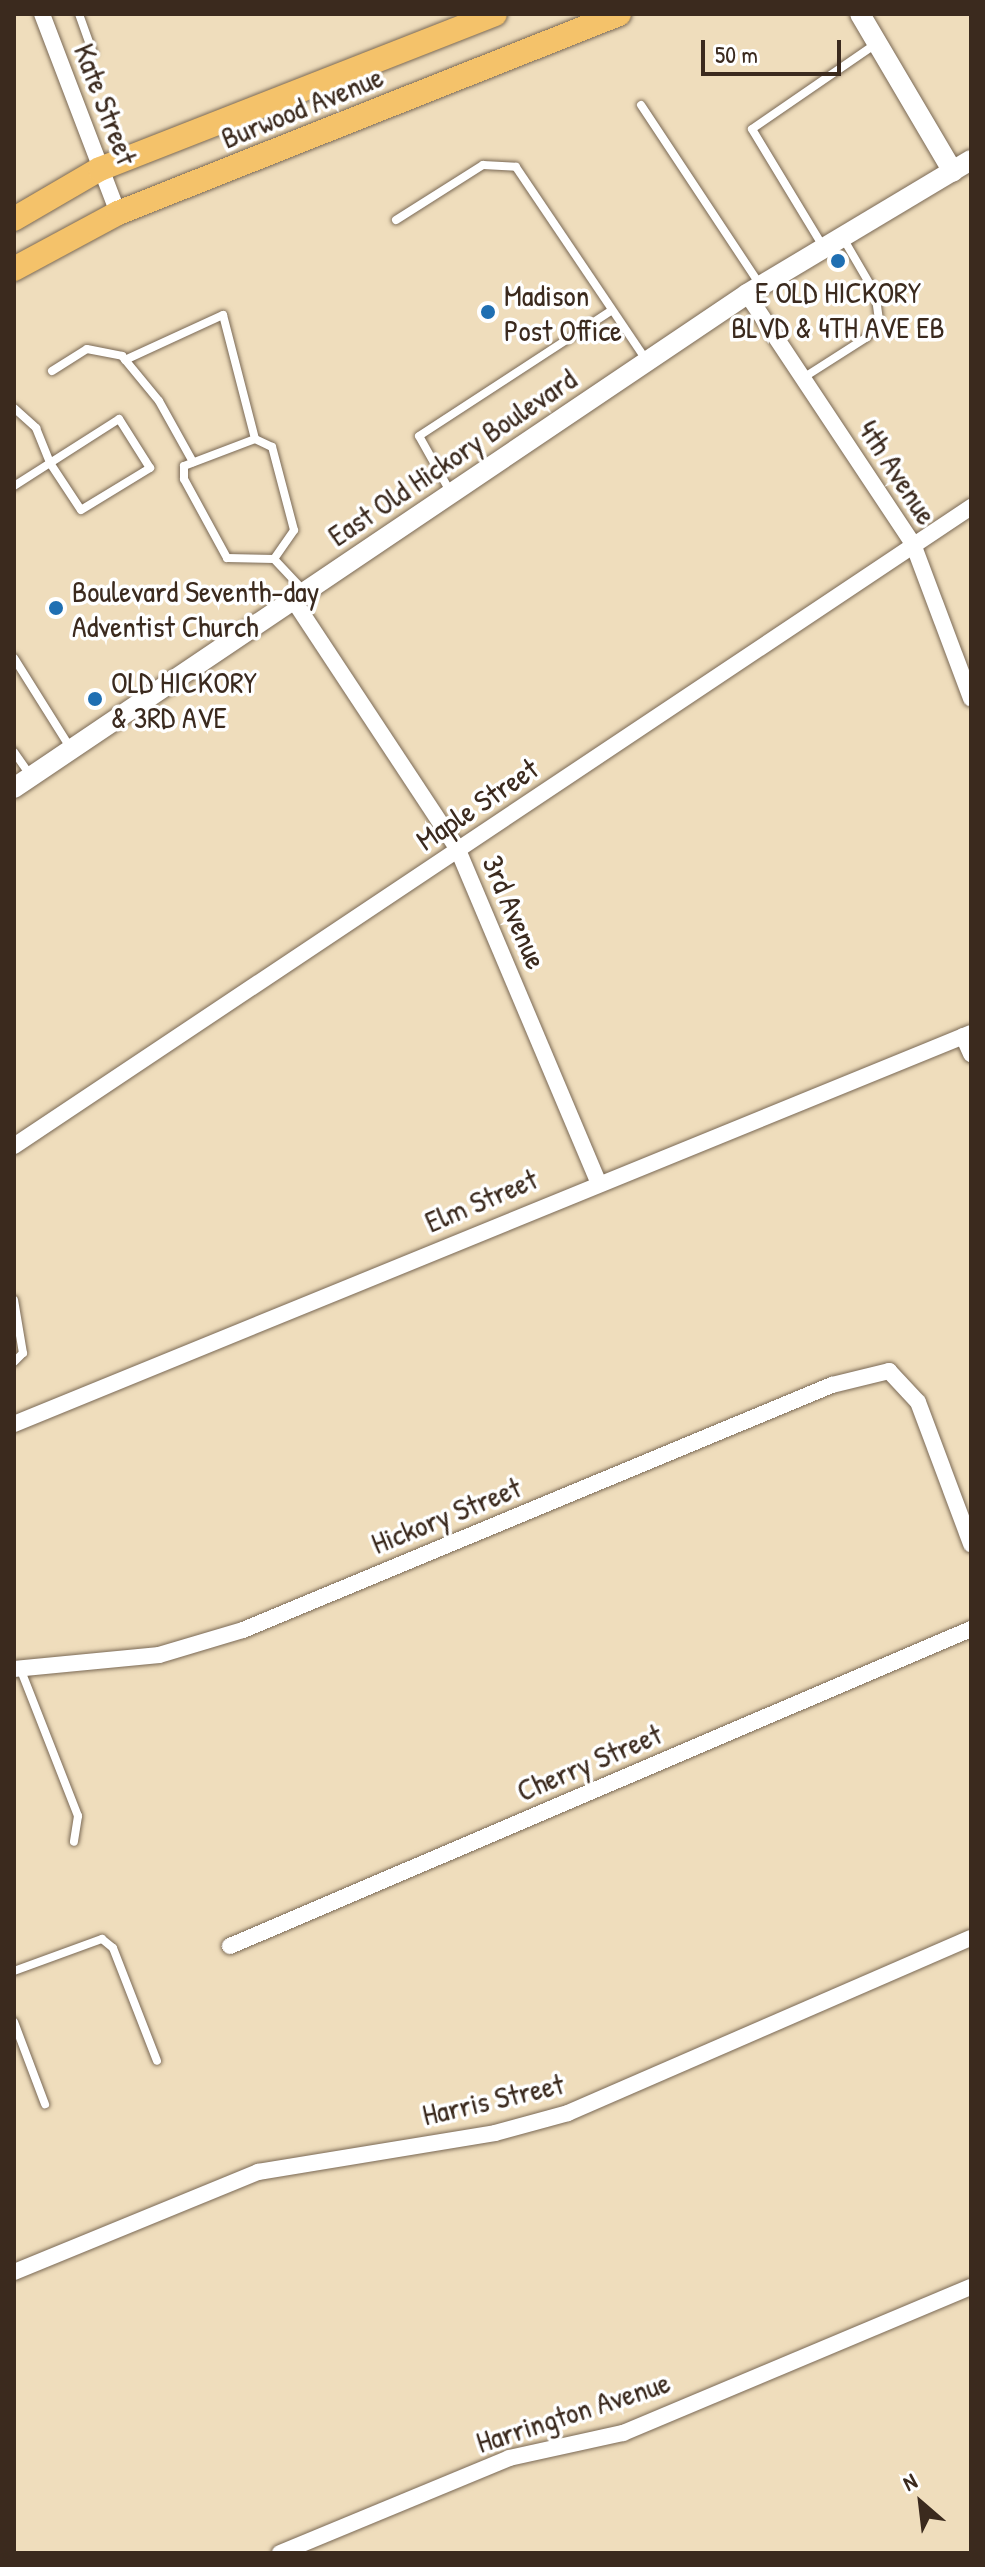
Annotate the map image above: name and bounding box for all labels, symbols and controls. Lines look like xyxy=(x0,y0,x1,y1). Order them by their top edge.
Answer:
scale bar xyxy=(705,24,845,74)
text: 50 m xyxy=(715,38,758,70)
street label: Kate Street xyxy=(67,39,145,169)
street label: Burwood Avenue xyxy=(216,58,388,156)
marker: E OLD HICKORY BLVD & 4TH AVE EB xyxy=(829,252,847,270)
place label: E OLD HICKORY BLVD & 4TH AVE EB xyxy=(731,274,945,344)
place label: Madison Post Office xyxy=(504,277,622,348)
marker: Madison Post Office xyxy=(479,303,497,321)
street label: East Old Hickory Boulevard xyxy=(321,361,583,553)
street label: 4th Avenue xyxy=(851,413,945,531)
place label: Boulevard Seventh-day Adventist Church xyxy=(72,573,320,644)
marker: Boulevard Seventh-day Adventist Church xyxy=(47,599,65,617)
place label: OLD HICKORY & 3RD AVE xyxy=(111,664,257,734)
marker: OLD HICKORY & 3RD AVE xyxy=(86,690,104,708)
street label: Maple Street xyxy=(409,750,545,858)
street label: 3rd Avenue xyxy=(475,850,555,974)
street label: Elm Street xyxy=(419,1160,543,1240)
street label: Hickory Street xyxy=(366,1469,526,1561)
street label: Cherry Street xyxy=(511,1715,667,1809)
street label: Harris Street xyxy=(419,2065,567,2133)
street label: Harrington Avenue xyxy=(472,2364,674,2460)
north arrow xyxy=(881,2463,961,2543)
text: N xyxy=(898,2466,922,2498)

